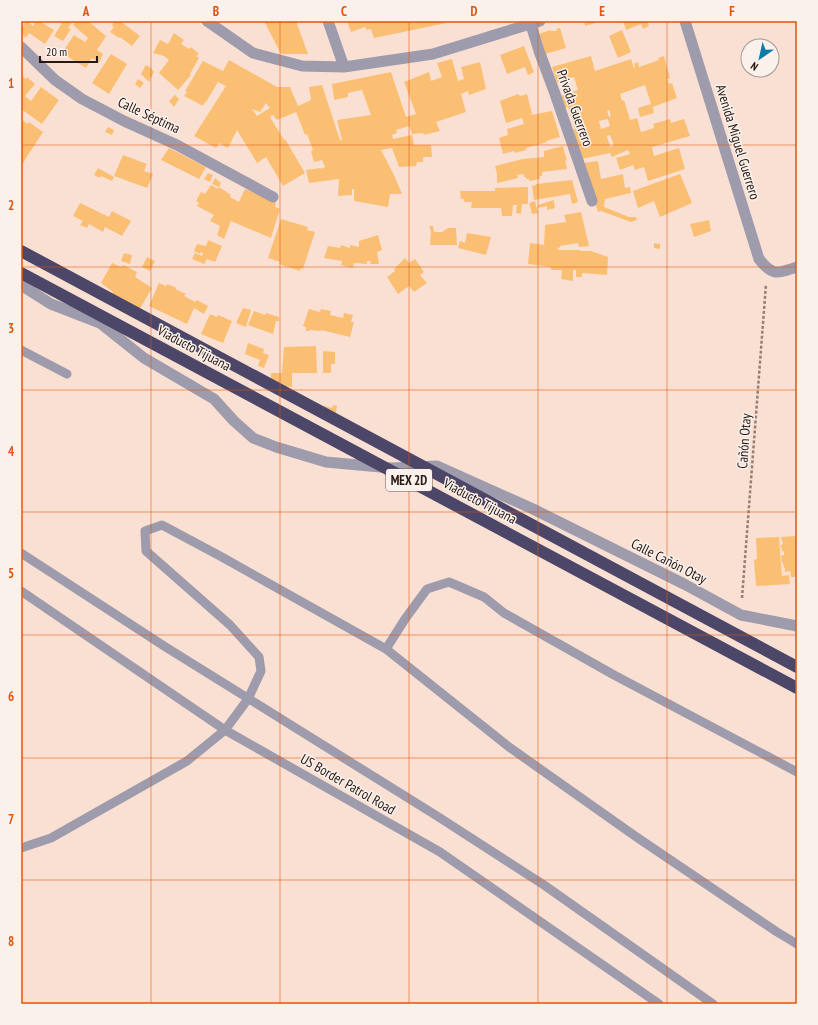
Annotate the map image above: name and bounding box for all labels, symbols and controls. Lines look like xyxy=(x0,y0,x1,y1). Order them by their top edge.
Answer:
text: A xyxy=(82,3,90,20)
text: B xyxy=(213,3,219,20)
text: C xyxy=(341,3,347,20)
text: D xyxy=(471,3,478,20)
text: E xyxy=(599,3,605,20)
text: F xyxy=(729,3,735,20)
scale bar xyxy=(40,38,97,64)
north arrow xyxy=(740,38,780,78)
text: 20 m xyxy=(46,44,67,59)
text: N xyxy=(748,59,761,74)
street label: Privada Guerrero xyxy=(553,67,597,149)
text: 1 xyxy=(8,75,14,92)
street label: Avenida Miguel Guerrero xyxy=(712,82,764,202)
street label: Calle Séptima xyxy=(115,93,183,137)
text: 2 xyxy=(8,197,14,214)
text: 3 xyxy=(8,320,14,337)
street label: Viaducto Tijuana xyxy=(153,321,234,375)
street label: Cañón Otay xyxy=(733,412,755,469)
text: 4 xyxy=(8,443,15,460)
road number: MEX 2D xyxy=(386,469,432,491)
street label: Viaducto Tijuana xyxy=(439,474,520,528)
street label: Calle Cañón Otay xyxy=(628,534,711,588)
text: 5 xyxy=(8,565,14,582)
text: 6 xyxy=(8,688,14,705)
street label: US Border Patrol Road xyxy=(297,750,399,818)
text: 7 xyxy=(8,811,14,828)
text: 8 xyxy=(8,933,14,950)

